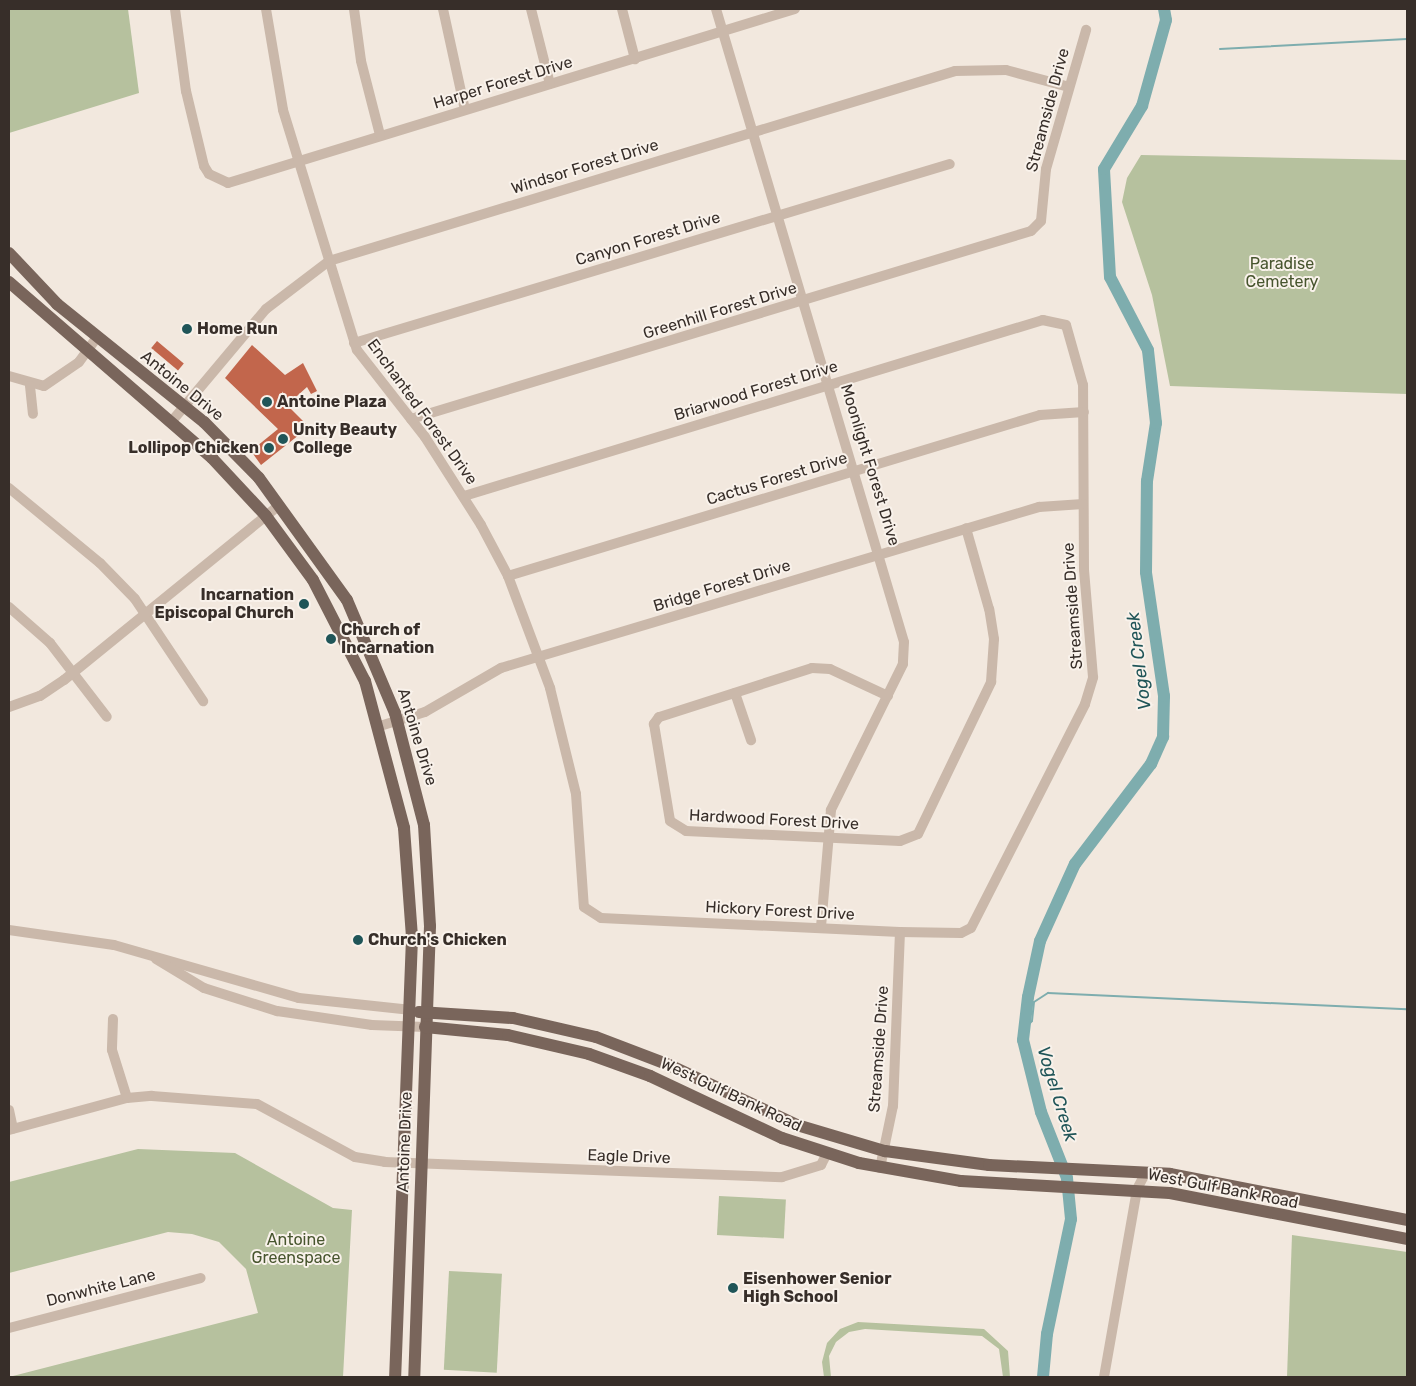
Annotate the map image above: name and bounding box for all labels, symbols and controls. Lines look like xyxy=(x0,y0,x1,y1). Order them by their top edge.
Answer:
street label: Streamside Drive xyxy=(1022,46,1074,174)
street label: Harper Forest Drive xyxy=(431,53,575,113)
street label: Windsor Forest Drive xyxy=(509,135,661,199)
street label: Canyon Forest Drive xyxy=(573,208,723,270)
park label: Paradise Cemetery xyxy=(1246,254,1318,292)
street label: Greenhill Forest Drive xyxy=(641,278,799,344)
place label: Home Run xyxy=(197,319,278,339)
marker: Home Run xyxy=(181,323,193,335)
street label: Enchanted Forest Drive xyxy=(363,336,481,488)
street label: Antoine Drive xyxy=(137,347,227,425)
street label: Briarwood Forest Drive xyxy=(672,357,840,425)
street label: Moonlight Forest Drive xyxy=(836,382,904,548)
place label: Antoine Plaza xyxy=(277,392,387,412)
marker: Antoine Plaza xyxy=(261,396,273,408)
place label: Unity Beauty College xyxy=(293,420,397,458)
marker: Unity Beauty College xyxy=(277,433,289,445)
place label: Lollipop Chicken xyxy=(128,438,259,458)
marker: Lollipop Chicken xyxy=(263,442,275,454)
street label: Cactus Forest Drive xyxy=(704,448,850,510)
street label: Streamside Drive xyxy=(1059,542,1087,670)
street label: Bridge Forest Drive xyxy=(651,556,793,616)
place label: Incarnation Episcopal Church xyxy=(155,585,294,623)
marker: Incarnation Episcopal Church xyxy=(298,598,310,610)
water label: Vogel Creek xyxy=(1122,611,1156,711)
place label: Church of Incarnation xyxy=(341,620,434,658)
marker: Church of Incarnation xyxy=(325,633,337,645)
street label: Antoine Drive xyxy=(393,686,441,788)
street label: Hardwood Forest Drive xyxy=(689,806,859,834)
street label: Hickory Forest Drive xyxy=(705,897,855,925)
place label: Church's Chicken xyxy=(368,930,507,950)
marker: Church's Chicken xyxy=(352,934,364,946)
street label: Streamside Drive xyxy=(865,985,893,1113)
water label: Vogel Creek xyxy=(1032,1044,1082,1144)
street label: West Gulf Bank Road xyxy=(657,1054,805,1136)
street label: Antoine Drive xyxy=(394,1091,416,1193)
street label: Eagle Drive xyxy=(587,1146,671,1168)
street label: West Gulf Bank Road xyxy=(1146,1165,1300,1213)
park label: Antoine Greenspace xyxy=(252,1230,340,1268)
street label: Donwhite Lane xyxy=(44,1265,158,1311)
place label: Eisenhower Senior High School xyxy=(743,1269,892,1307)
marker: Eisenhower Senior High School xyxy=(727,1282,739,1294)

